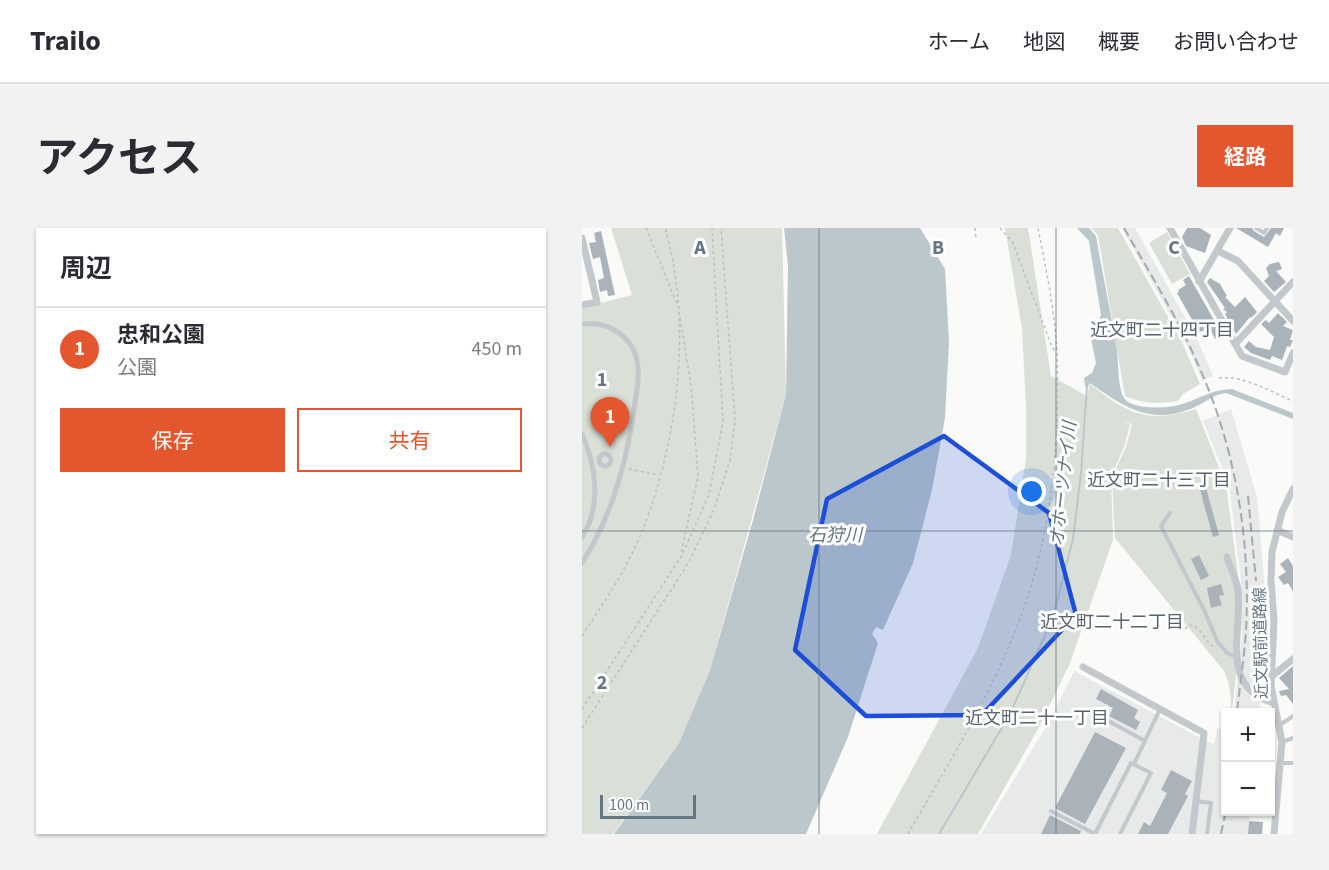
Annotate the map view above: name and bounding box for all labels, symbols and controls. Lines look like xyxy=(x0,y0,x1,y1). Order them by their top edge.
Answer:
text: Trailo xyxy=(30,21,101,61)
text: ホーム xyxy=(928,27,990,57)
text: 地図 xyxy=(1023,27,1065,57)
text: 概要 xyxy=(1098,27,1140,57)
text: お問い合わせ xyxy=(1173,27,1299,57)
button: 経路 xyxy=(1197,125,1293,187)
text: アクセス xyxy=(36,129,202,189)
text: A xyxy=(693,234,706,262)
text: B xyxy=(932,234,944,262)
text: C xyxy=(1168,234,1180,262)
text: 周辺 xyxy=(60,250,112,287)
district label: 近文町二十四丁目 xyxy=(1090,318,1234,343)
text: 忠和公園 xyxy=(117,319,205,351)
text: 1 xyxy=(74,335,85,363)
text: 450 m xyxy=(472,335,522,363)
text: 公園 xyxy=(117,354,157,382)
text: 1 xyxy=(597,366,607,394)
pin: 1 xyxy=(591,398,630,447)
button: 保存 xyxy=(60,408,285,472)
button: 共有 xyxy=(297,408,522,472)
water label: オホーツナイ川 xyxy=(1044,418,1083,548)
district label: 近文町二十三丁目 xyxy=(1087,468,1231,493)
your location xyxy=(1017,477,1046,506)
water label: 石狩川 xyxy=(808,523,864,548)
street label: 近文駅前道路線 xyxy=(1249,587,1273,699)
district label: 近文町二十二丁目 xyxy=(1040,610,1184,635)
text: 2 xyxy=(597,669,607,697)
district label: 近文町二十一丁目 xyxy=(965,706,1109,731)
map controls xyxy=(1221,708,1275,816)
button: + xyxy=(1221,708,1275,762)
button: − xyxy=(1221,762,1275,816)
scale bar xyxy=(600,792,696,820)
text: 100 m xyxy=(609,794,649,816)

